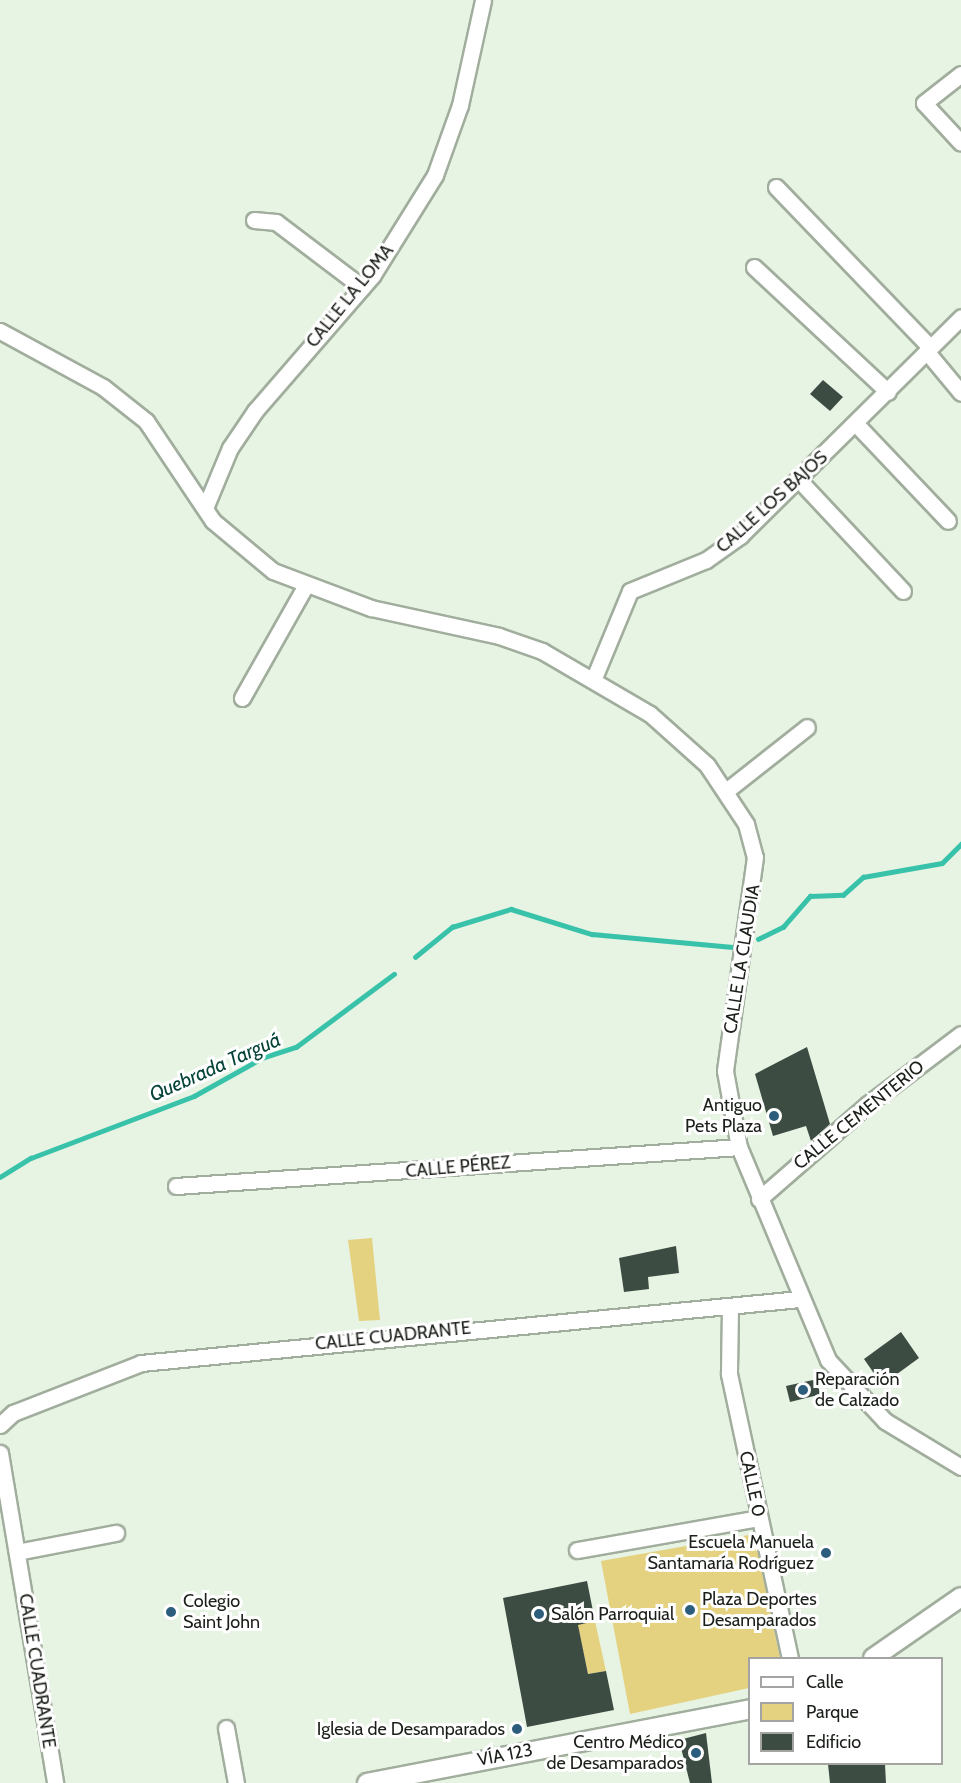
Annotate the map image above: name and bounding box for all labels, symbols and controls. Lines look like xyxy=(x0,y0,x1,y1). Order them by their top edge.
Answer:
street label: CALLE LA LOMA xyxy=(302,240,398,352)
street label: CALLE LOS BAJOS xyxy=(712,446,832,558)
street label: CALLE LA CLAUDIA xyxy=(720,883,764,1035)
water label: Quebrada Targuá xyxy=(146,1027,284,1107)
street label: CALLE CEMENTERIO xyxy=(790,1056,928,1174)
place label: Antiguo Pets Plaza xyxy=(685,1095,762,1138)
marker: Antiguo Pets Plaza xyxy=(767,1109,781,1123)
street label: CALLE PÉREZ xyxy=(405,1152,511,1182)
street label: CALLE CUADRANTE xyxy=(314,1317,472,1355)
place label: Reparación de Calzado xyxy=(815,1369,900,1412)
marker: Reparación de Calzado xyxy=(796,1383,810,1397)
street label: CALLE 0 xyxy=(734,1449,770,1519)
place label: Escuela Manuela Santamaría Rodríguez xyxy=(648,1532,814,1574)
marker: Escuela Manuela Santamaría Rodríguez xyxy=(819,1546,833,1560)
place label: Plaza Deportes Desamparados xyxy=(702,1589,817,1632)
place label: Colegio Saint John xyxy=(183,1591,260,1634)
street label: CALLE CUADRANTE xyxy=(14,1592,60,1750)
place label: Salón Parroquial xyxy=(551,1603,674,1625)
marker: Plaza Deportes Desamparados xyxy=(683,1603,697,1617)
marker: Colegio Saint John xyxy=(164,1605,178,1619)
marker: Salón Parroquial xyxy=(532,1607,546,1621)
legend xyxy=(748,1657,943,1765)
text: Calle xyxy=(806,1671,843,1693)
text: Parque xyxy=(806,1701,859,1723)
place label: Iglesia de Desamparados xyxy=(317,1718,505,1740)
marker: Iglesia de Desamparados xyxy=(510,1722,524,1736)
text: Edificio xyxy=(806,1731,861,1753)
place label: Centro Médico de Desamparados xyxy=(546,1732,684,1774)
street label: VÍA 123 xyxy=(476,1739,534,1771)
marker: Centro Médico de Desamparados xyxy=(689,1746,703,1760)

